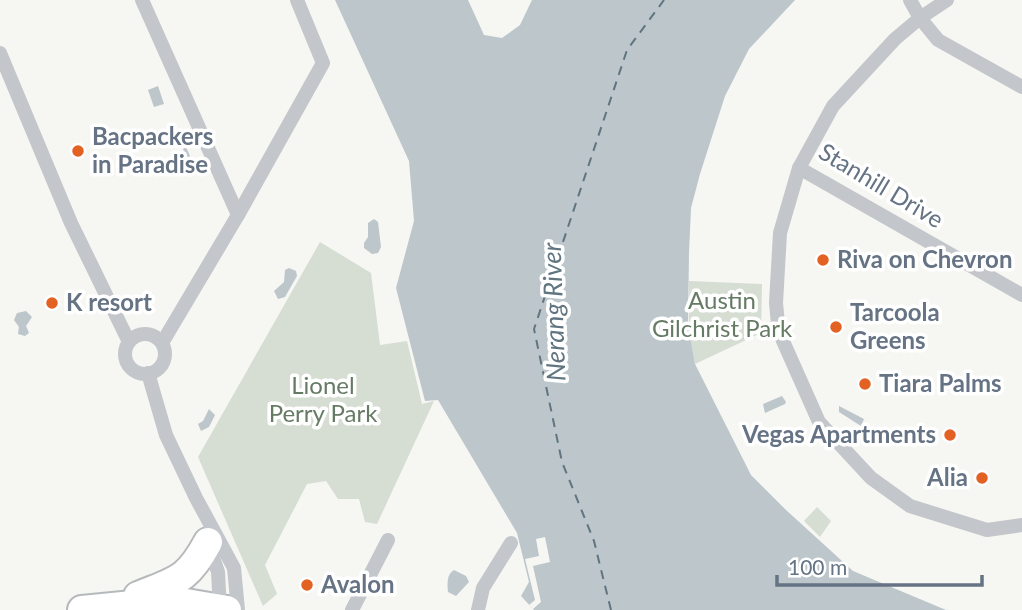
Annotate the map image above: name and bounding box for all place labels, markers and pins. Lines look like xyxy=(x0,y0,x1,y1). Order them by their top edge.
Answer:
place label: Bacpackers in Paradise xyxy=(92,121,213,178)
marker: Bacpackers in Paradise xyxy=(70,143,86,159)
place label: Riva on Chevron xyxy=(837,244,1012,273)
marker: Riva on Chevron xyxy=(815,252,831,268)
place label: K resort xyxy=(66,287,152,316)
marker: K resort xyxy=(44,295,60,311)
place label: Tarcoola Greens xyxy=(850,297,940,354)
marker: Tarcoola Greens xyxy=(828,319,844,335)
place label: Tiara Palms xyxy=(879,368,1002,397)
marker: Tiara Palms xyxy=(857,376,873,392)
place label: Vegas Apartments xyxy=(741,419,936,448)
marker: Vegas Apartments xyxy=(942,427,958,443)
place label: Alia xyxy=(926,462,968,491)
marker: Alia xyxy=(974,470,990,486)
place label: Avalon xyxy=(320,569,395,598)
marker: Avalon xyxy=(299,577,315,593)

